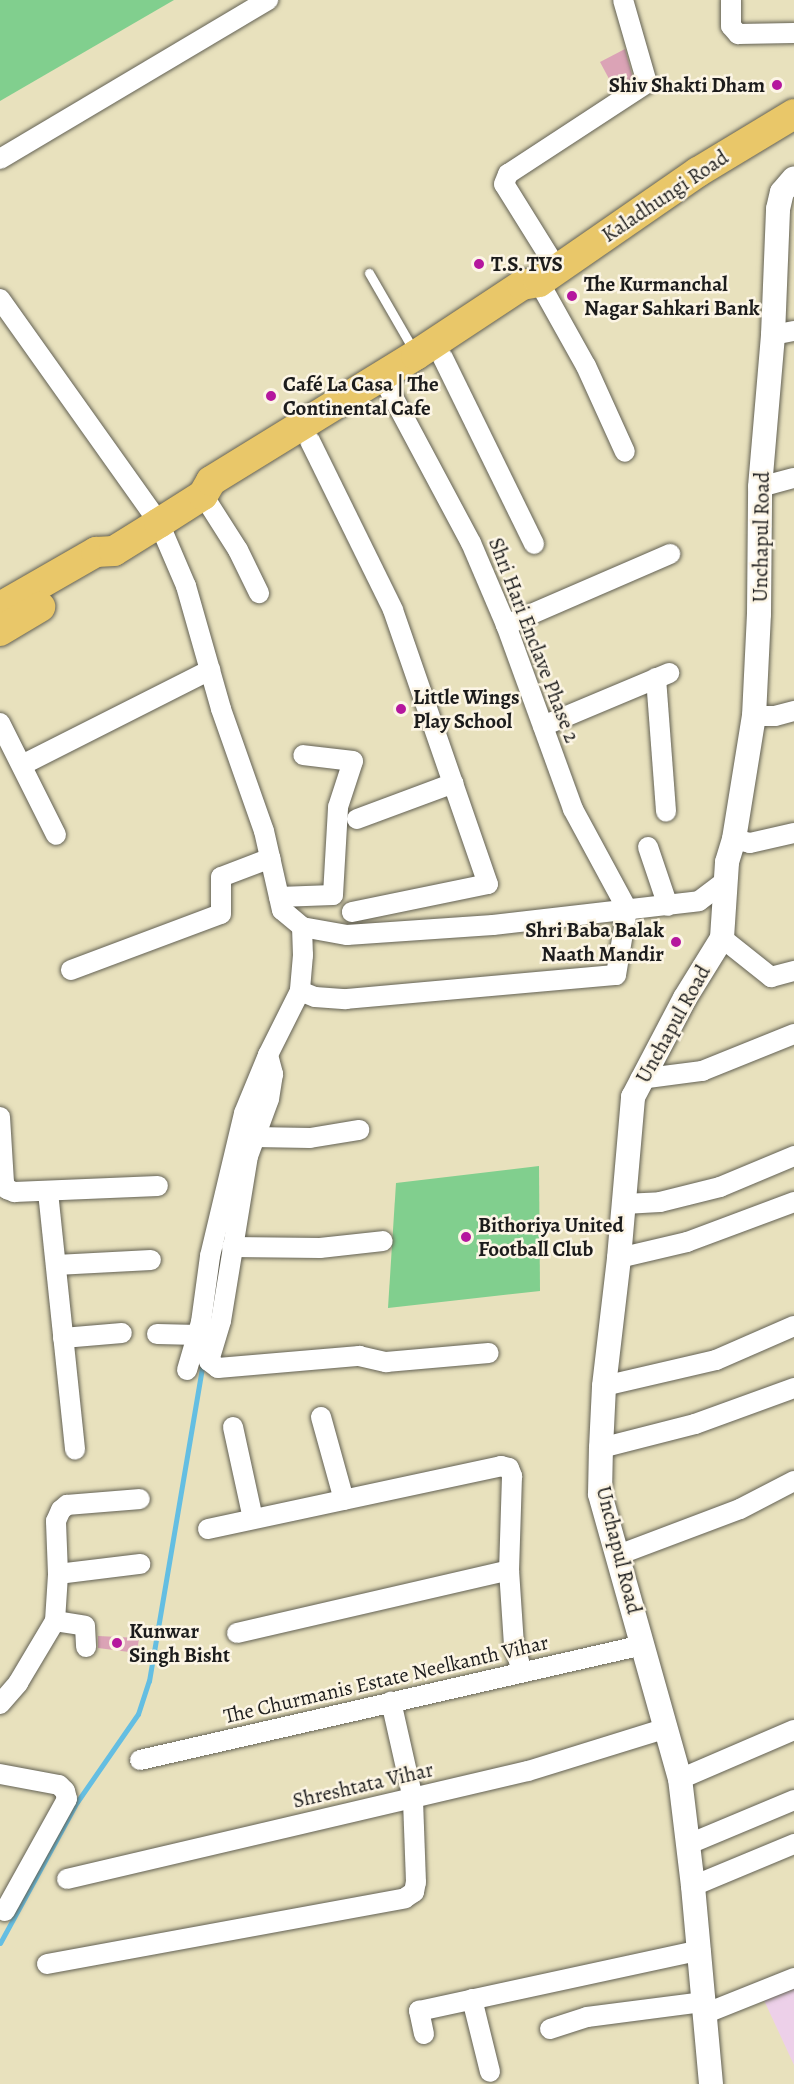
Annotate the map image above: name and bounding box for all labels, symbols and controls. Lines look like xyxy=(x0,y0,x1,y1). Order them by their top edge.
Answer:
place label: Shiv Shakti Dham xyxy=(609,72,765,98)
marker: Shiv Shakti Dham xyxy=(770,78,784,92)
street label: Kaladhungi Road xyxy=(597,144,733,248)
place label: T.S. TVS xyxy=(491,251,563,277)
marker: T.S. TVS xyxy=(472,257,486,271)
place label: The Kurmanchal Nagar Sahkari Bank xyxy=(584,271,760,321)
marker: The Kurmanchal Nagar Sahkari Bank xyxy=(565,289,579,303)
place label: Café La Casa | The Continental Cafe xyxy=(283,371,439,421)
marker: Café La Casa | The Continental Cafe xyxy=(264,389,278,403)
street label: Unchapul Road xyxy=(747,471,775,603)
street label: Shri Hari Enclave Phase 2 xyxy=(483,534,585,746)
place label: Little Wings Play School xyxy=(413,684,519,734)
marker: Little Wings Play School xyxy=(394,702,408,716)
place label: Shri Baba Balak Naath Mandir xyxy=(525,917,664,967)
marker: Shri Baba Balak Naath Mandir xyxy=(669,935,683,949)
street label: Unchapul Road xyxy=(630,961,716,1087)
place label: Bithoriya United Football Club xyxy=(478,1212,624,1262)
marker: Bithoriya United Football Club xyxy=(459,1230,473,1244)
street label: Unchapul Road xyxy=(591,1484,647,1616)
place label: Kunwar Singh Bisht xyxy=(129,1618,230,1668)
street label: The Churmanis Estate Neelkanth Vihar xyxy=(221,1629,551,1729)
marker: Kunwar Singh Bisht xyxy=(110,1636,124,1650)
street label: Shreshtata Vihar xyxy=(290,1757,436,1813)

